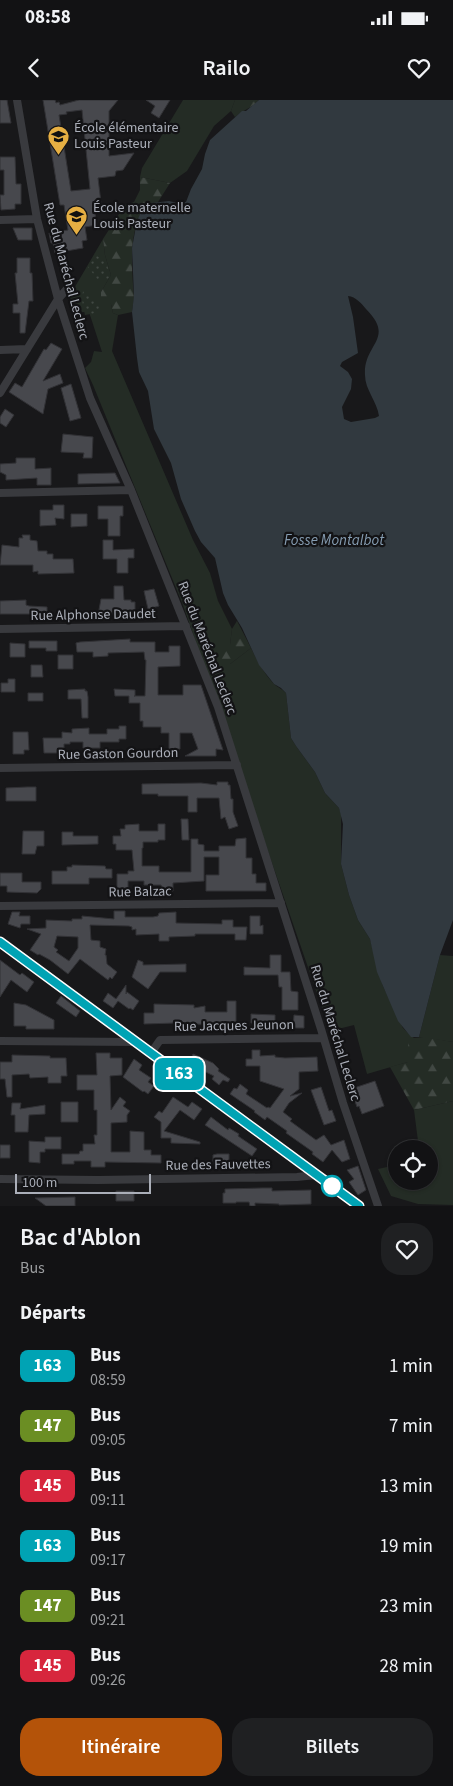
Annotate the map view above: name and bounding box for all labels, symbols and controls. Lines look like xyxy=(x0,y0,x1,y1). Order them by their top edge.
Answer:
text: 08:58 xyxy=(25,4,71,31)
text: Railo xyxy=(202,52,251,84)
icon: back xyxy=(20,54,48,82)
icon: heart xyxy=(405,54,433,82)
place label: École élémentaire Louis Pasteur xyxy=(74,118,179,154)
school or university icon: École élémentaire Louis Pasteur xyxy=(46,124,70,155)
place label: École maternelle Louis Pasteur xyxy=(93,198,191,234)
street label: Rue du Maréchal Leclerc xyxy=(38,200,94,342)
school or university icon: École maternelle Louis Pasteur xyxy=(65,204,89,235)
water label: Fosse Montalbot xyxy=(284,530,385,551)
street label: Rue du Maréchal Leclerc xyxy=(172,578,242,718)
street label: Rue Alphonse Daudet xyxy=(30,604,156,626)
street label: Rue Gaston Gourdon xyxy=(57,743,179,765)
street label: Rue Balzac xyxy=(108,881,172,903)
street label: Rue du Maréchal Leclerc xyxy=(305,962,365,1104)
street label: Rue Jacques Jeunon xyxy=(174,1015,294,1037)
line badge: 163 xyxy=(150,1058,208,1090)
text: 163 xyxy=(165,1061,193,1086)
map controls xyxy=(388,1140,438,1190)
button: locate xyxy=(388,1140,438,1190)
street label: Rue des Fauvettes xyxy=(165,1154,271,1176)
scale bar xyxy=(15,1171,151,1194)
text: 100 m xyxy=(22,1173,57,1193)
unlabelled marker xyxy=(321,1175,343,1197)
text: Bac d'Ablon xyxy=(20,1220,141,1255)
button: heart xyxy=(381,1223,433,1275)
text: Bus xyxy=(20,1257,45,1279)
text: Départs xyxy=(20,1300,86,1327)
text: Bus xyxy=(90,1342,121,1369)
text: 163 xyxy=(33,1353,62,1378)
text: 1 min xyxy=(389,1353,433,1380)
text: 08:59 xyxy=(90,1369,126,1391)
text: Bus xyxy=(90,1402,121,1429)
text: 147 xyxy=(33,1413,62,1438)
text: 7 min xyxy=(389,1413,433,1440)
text: 09:05 xyxy=(90,1429,126,1451)
text: Bus xyxy=(90,1462,121,1489)
text: 145 xyxy=(33,1473,62,1498)
text: 13 min xyxy=(379,1473,433,1500)
text: 09:11 xyxy=(90,1489,126,1511)
text: Bus xyxy=(90,1522,121,1549)
text: 163 xyxy=(33,1533,62,1558)
text: 19 min xyxy=(379,1533,433,1560)
text: 09:17 xyxy=(90,1549,126,1571)
text: Bus xyxy=(90,1582,121,1609)
text: 147 xyxy=(33,1593,62,1618)
text: 23 min xyxy=(379,1593,433,1620)
text: 09:21 xyxy=(90,1609,126,1631)
text: Bus xyxy=(90,1642,121,1669)
text: 145 xyxy=(33,1653,62,1678)
text: 28 min xyxy=(379,1653,433,1680)
text: 09:26 xyxy=(90,1669,126,1691)
button: Itinéraire xyxy=(20,1718,222,1776)
button: Billets xyxy=(232,1718,433,1776)

